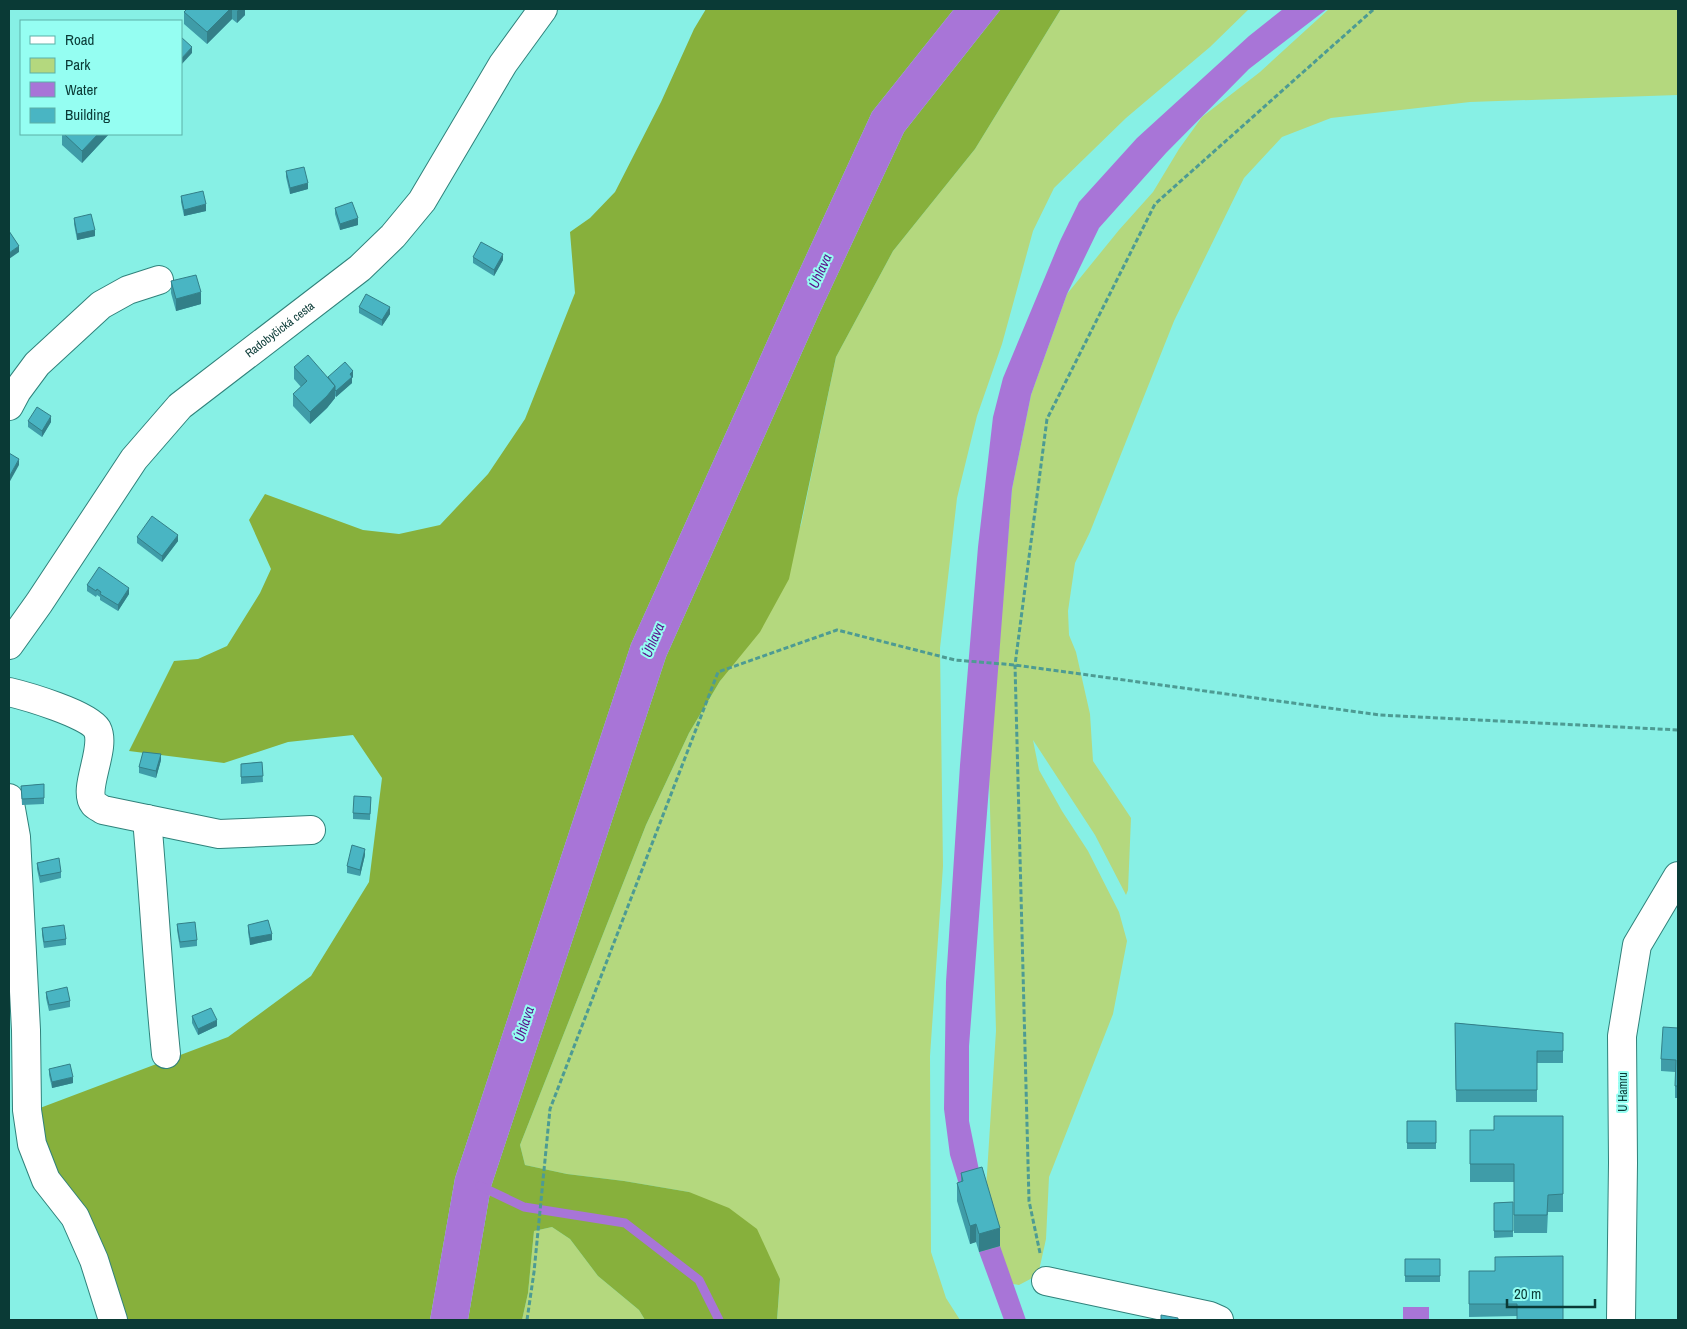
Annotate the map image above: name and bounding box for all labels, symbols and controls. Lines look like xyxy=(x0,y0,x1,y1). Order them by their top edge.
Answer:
legend xyxy=(20,20,182,135)
text: Road xyxy=(65,29,94,50)
text: Park xyxy=(65,54,91,75)
text: Water xyxy=(65,79,97,100)
text: Building xyxy=(65,104,110,125)
water label: Úhlava xyxy=(805,251,835,291)
street label: Radobyčická cesta xyxy=(242,298,318,361)
water label: Úhlava xyxy=(638,620,668,660)
water label: Úhlava xyxy=(510,1004,538,1044)
street label: U Hamru xyxy=(1615,1072,1631,1112)
scale bar xyxy=(1507,1276,1594,1308)
text: 20 m xyxy=(1514,1283,1541,1304)

